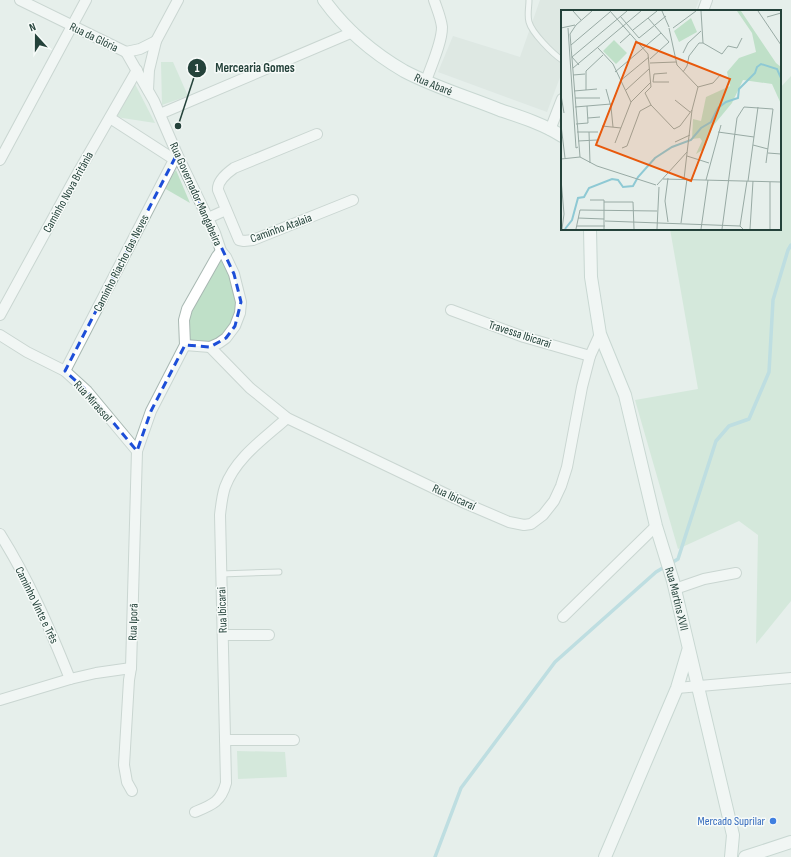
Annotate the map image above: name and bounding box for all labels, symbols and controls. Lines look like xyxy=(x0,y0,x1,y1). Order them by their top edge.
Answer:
inset map xyxy=(561,10,781,230)
north arrow xyxy=(16,16,56,56)
street label: Rua da Glória xyxy=(67,19,121,56)
text: N xyxy=(28,20,38,34)
callout: Mercearia Gomes xyxy=(187,55,303,80)
text: Mercearia Gomes xyxy=(215,60,295,76)
text: 1 xyxy=(195,61,200,76)
street label: Rua Abaré xyxy=(412,70,455,99)
street label: Rua Governador Mangabeira xyxy=(166,140,225,249)
street label: Caminho Nova Britânia xyxy=(40,149,97,235)
street label: Caminho Atalaia xyxy=(248,210,314,247)
street label: Caminho Riacho das Neves xyxy=(90,212,152,314)
street label: Travessa Ibicarai xyxy=(487,317,553,352)
street label: Rua Mirassol xyxy=(70,378,115,425)
street label: Rua Ibicaraí xyxy=(430,481,479,514)
street label: Caminho Vinte e Três xyxy=(11,564,62,646)
street label: Rua Martins XVII xyxy=(661,565,691,632)
street label: Rua Ibicarai xyxy=(214,587,231,633)
street label: Rua Iporã xyxy=(125,603,142,641)
place label: Mercado Suprilar xyxy=(698,814,766,829)
marker: Mercado Suprilar xyxy=(768,816,778,826)

